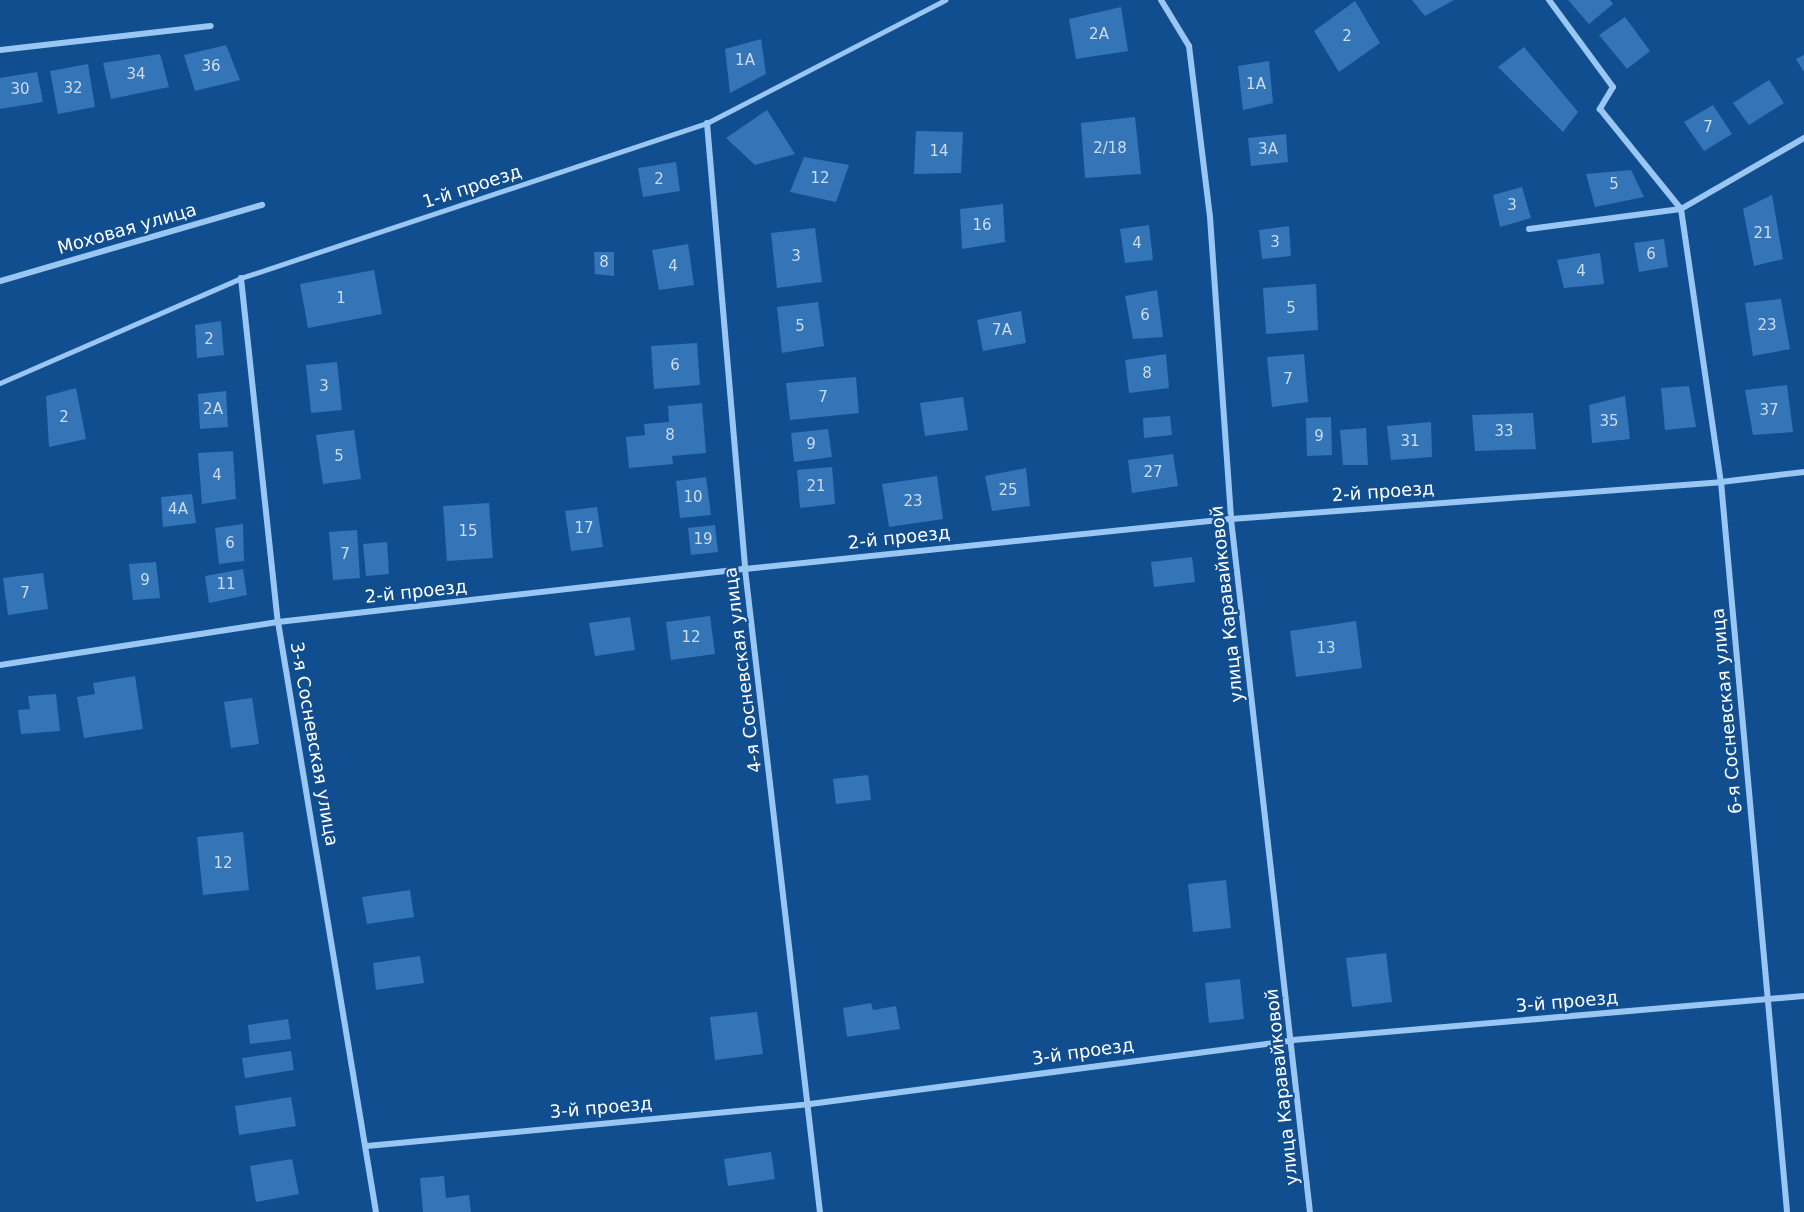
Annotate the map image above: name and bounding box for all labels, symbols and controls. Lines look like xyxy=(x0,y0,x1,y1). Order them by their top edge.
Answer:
house number: 2А xyxy=(1089,26,1109,44)
house number: 2 xyxy=(1342,28,1352,46)
house number: 1А xyxy=(735,52,755,70)
house number: 36 xyxy=(201,58,221,76)
house number: 34 xyxy=(126,66,146,84)
house number: 1А xyxy=(1246,76,1266,94)
house number: 32 xyxy=(63,80,83,98)
house number: 30 xyxy=(10,81,30,99)
house number: 7 xyxy=(1703,119,1713,137)
house number: 2/18 xyxy=(1093,140,1127,158)
house number: 3А xyxy=(1258,141,1278,159)
house number: 14 xyxy=(929,143,949,161)
street label: 1-й проезд xyxy=(420,161,524,213)
house number: 12 xyxy=(810,170,830,188)
house number: 2 xyxy=(654,171,664,189)
house number: 5 xyxy=(1609,176,1619,194)
house number: 3 xyxy=(1507,197,1517,215)
street label: Моховая улица xyxy=(55,199,199,259)
house number: 16 xyxy=(972,217,992,235)
house number: 21 xyxy=(1753,225,1773,243)
house number: 3 xyxy=(1270,234,1280,252)
house number: 4 xyxy=(1132,235,1142,253)
house number: 6 xyxy=(1646,246,1656,264)
house number: 3 xyxy=(791,248,801,266)
house number: 8 xyxy=(599,254,609,272)
house number: 4 xyxy=(668,258,678,276)
house number: 4 xyxy=(1576,263,1586,281)
house number: 1 xyxy=(336,290,346,308)
house number: 5 xyxy=(1286,300,1296,318)
house number: 6 xyxy=(1140,307,1150,325)
house number: 23 xyxy=(1757,317,1777,335)
house number: 5 xyxy=(795,318,805,336)
house number: 7А xyxy=(992,322,1012,340)
house number: 2 xyxy=(204,331,214,349)
house number: 6 xyxy=(670,357,680,375)
house number: 8 xyxy=(1142,365,1152,383)
house number: 7 xyxy=(1283,371,1293,389)
house number: 3 xyxy=(319,378,329,396)
house number: 7 xyxy=(818,389,828,407)
house number: 2А xyxy=(203,401,223,419)
house number: 37 xyxy=(1759,402,1779,420)
house number: 2 xyxy=(59,409,69,427)
house number: 35 xyxy=(1599,413,1619,431)
house number: 33 xyxy=(1494,423,1514,441)
house number: 8 xyxy=(665,427,675,445)
house number: 9 xyxy=(1314,428,1324,446)
house number: 31 xyxy=(1400,433,1420,451)
house number: 9 xyxy=(806,436,816,454)
house number: 5 xyxy=(334,448,344,466)
house number: 27 xyxy=(1143,464,1163,482)
house number: 4 xyxy=(212,467,222,485)
house number: 21 xyxy=(806,478,826,496)
street label: 2-й проезд xyxy=(1331,478,1435,506)
house number: 25 xyxy=(998,482,1018,500)
house number: 10 xyxy=(683,489,703,507)
house number: 23 xyxy=(903,493,923,511)
house number: 4А xyxy=(168,501,188,519)
street label: улица Каравайковой xyxy=(1206,505,1248,703)
house number: 17 xyxy=(574,520,594,538)
street label: 2-й проезд xyxy=(847,522,951,554)
house number: 15 xyxy=(458,523,478,541)
house number: 19 xyxy=(693,531,713,549)
house number: 6 xyxy=(225,535,235,553)
house number: 7 xyxy=(340,546,350,564)
street label: 4-я Сосневская улица xyxy=(720,566,766,774)
house number: 9 xyxy=(140,572,150,590)
house number: 11 xyxy=(216,576,236,594)
street label: 2-й проезд xyxy=(364,576,468,608)
house number: 7 xyxy=(20,585,30,603)
street label: 6-я Сосневская улица xyxy=(1707,607,1747,815)
house number: 12 xyxy=(681,629,701,647)
street label: 3-я Сосневская улица xyxy=(285,640,343,848)
house number: 13 xyxy=(1316,640,1336,658)
house number: 12 xyxy=(213,855,233,873)
street label: 3-й проезд xyxy=(1515,987,1619,1017)
street label: улица Каравайковой xyxy=(1261,988,1303,1186)
street label: 3-й проезд xyxy=(1031,1034,1135,1070)
street label: 3-й проезд xyxy=(549,1093,653,1123)

